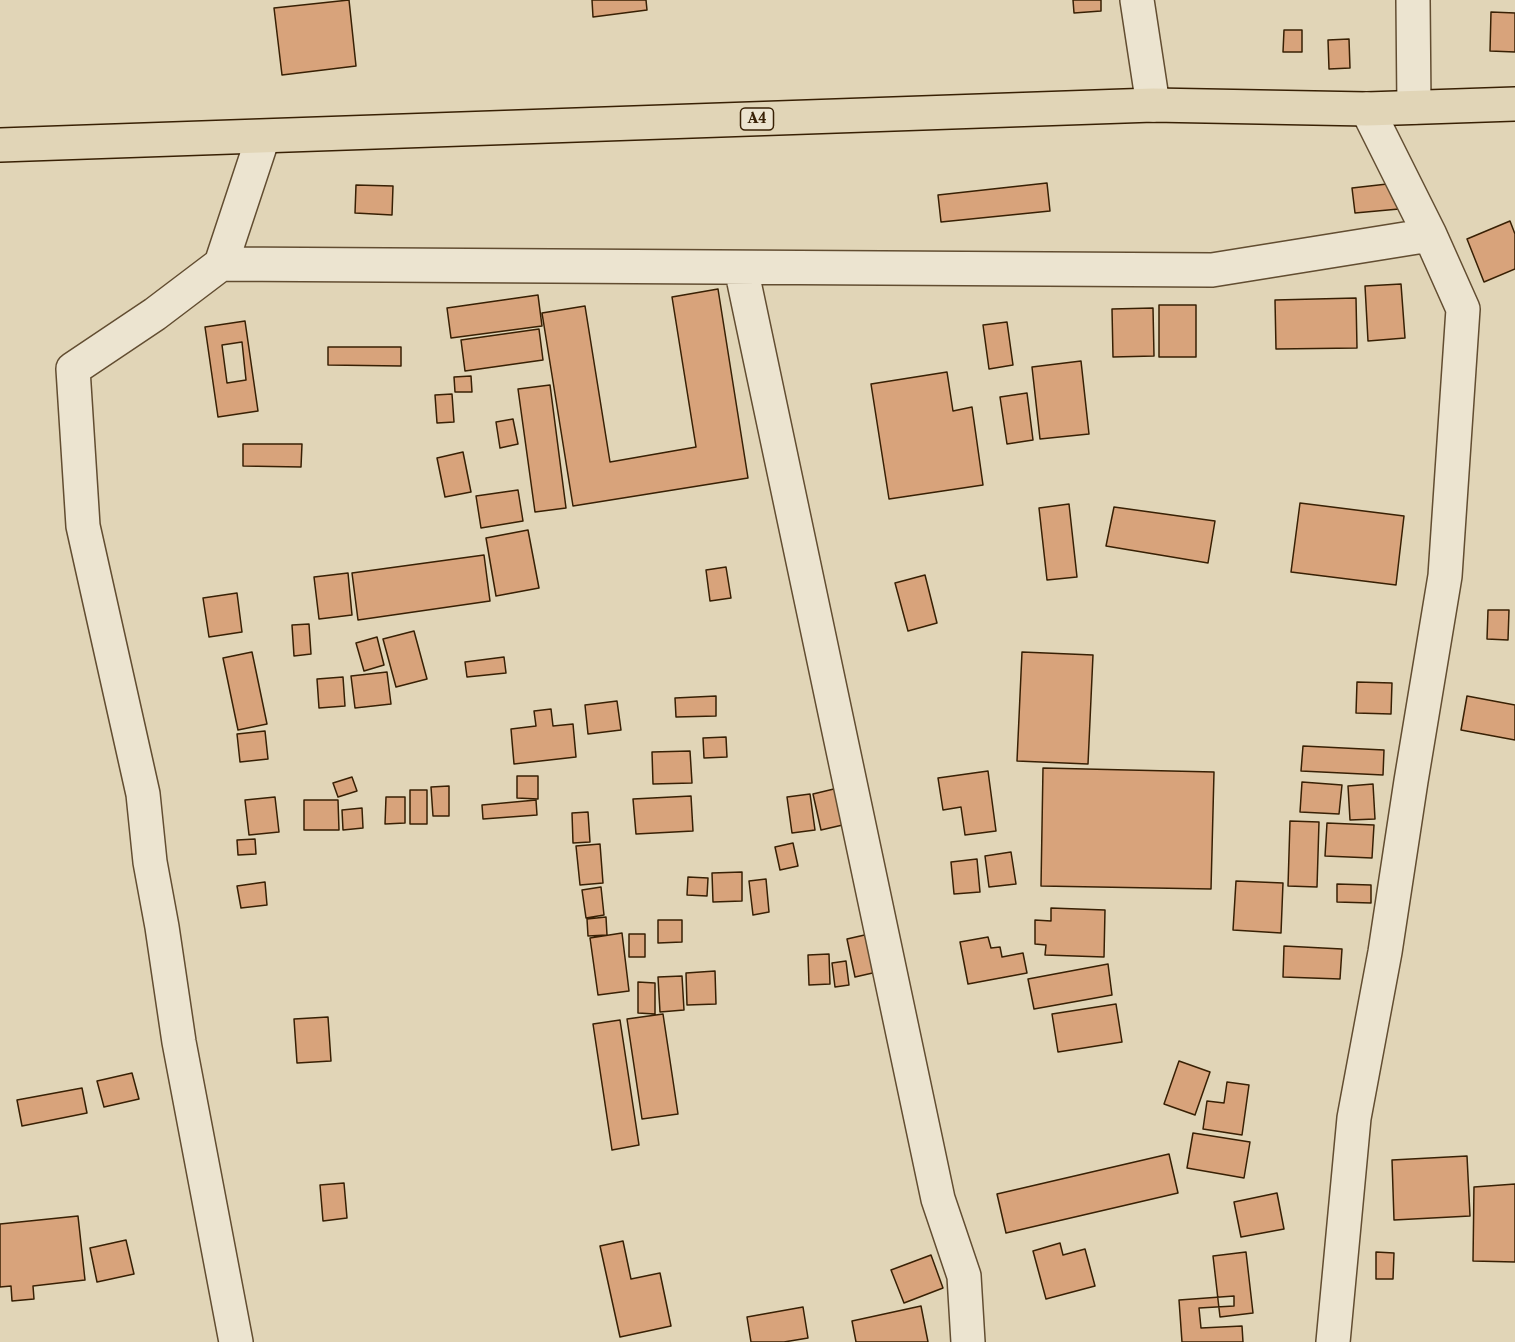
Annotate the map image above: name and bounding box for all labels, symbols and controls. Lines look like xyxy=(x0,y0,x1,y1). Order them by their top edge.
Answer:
road number: A4 xyxy=(740,108,774,130)

